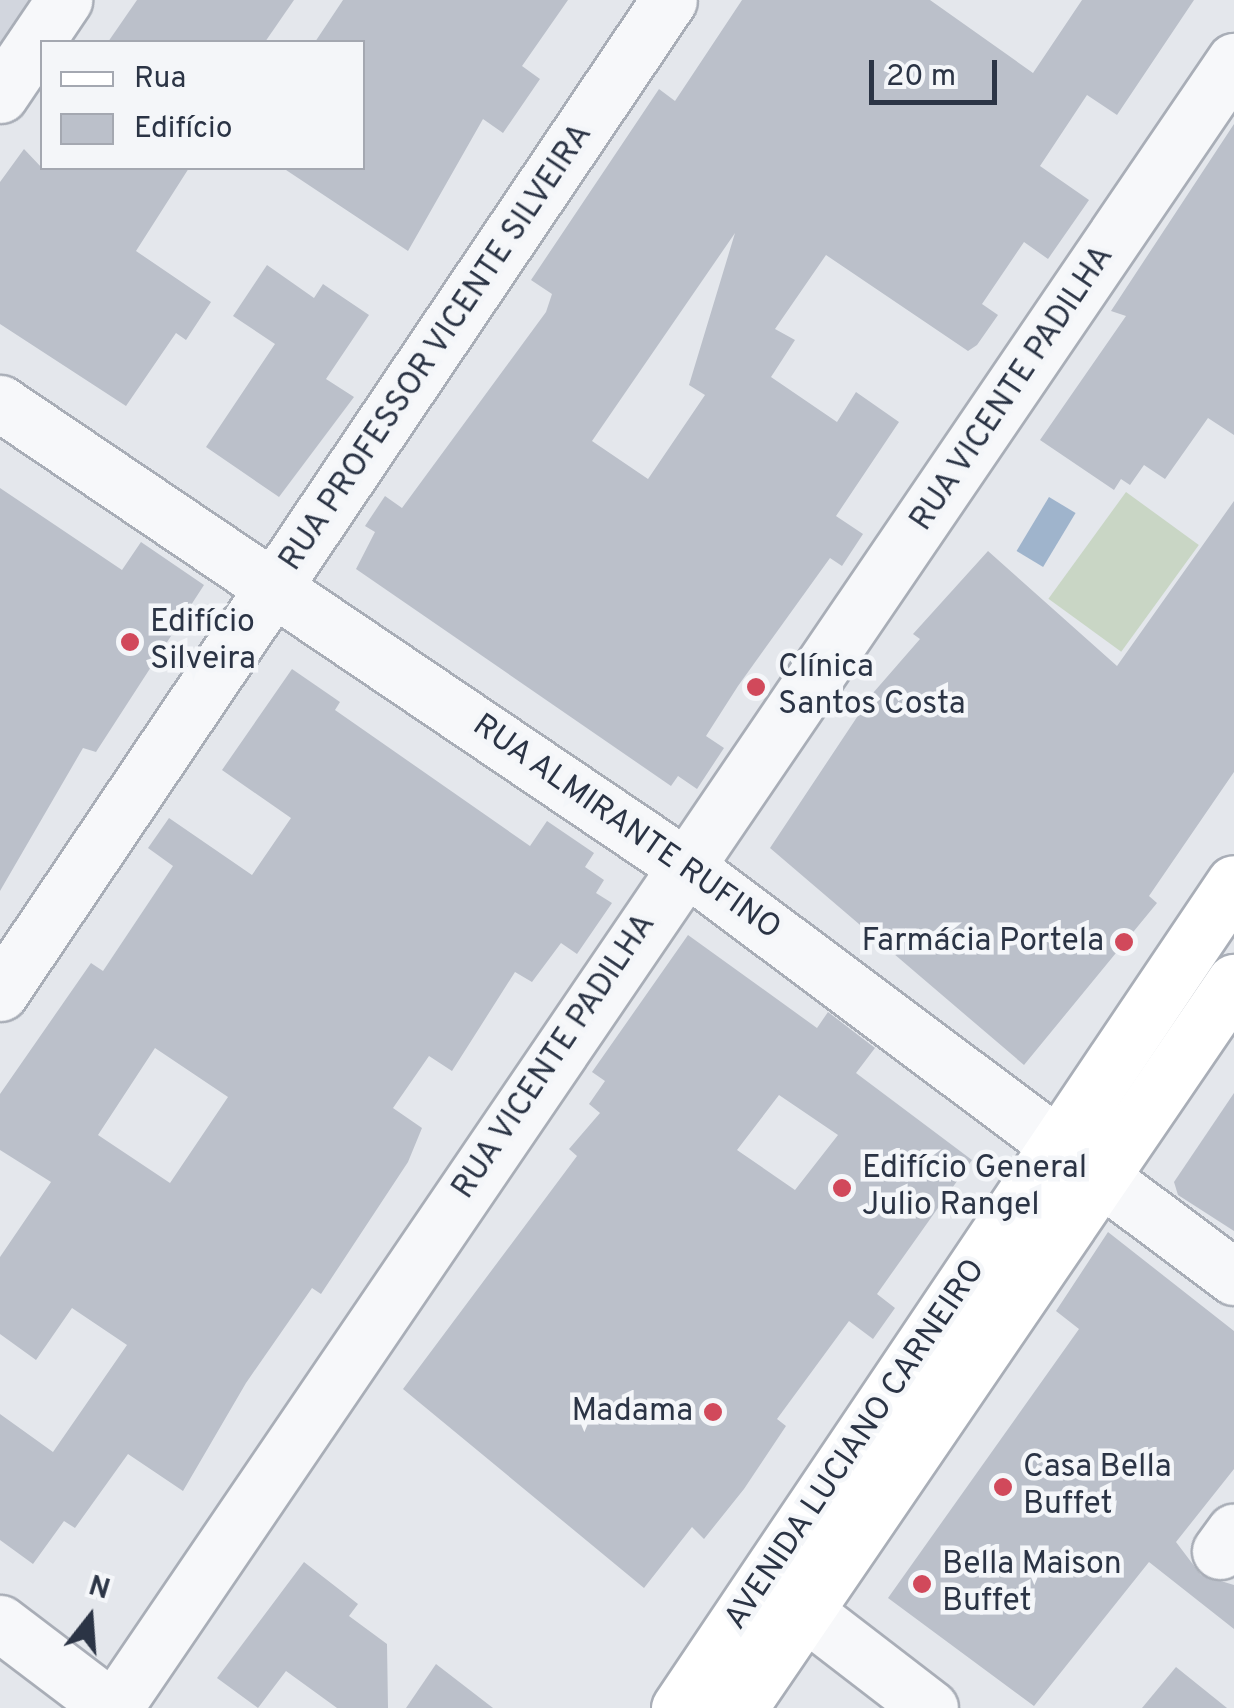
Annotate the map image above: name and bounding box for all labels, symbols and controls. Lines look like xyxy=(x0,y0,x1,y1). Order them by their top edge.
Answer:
legend xyxy=(40,40,365,170)
scale bar xyxy=(874,40,1002,102)
text: 20 m xyxy=(886,59,956,96)
text: Rua xyxy=(134,61,186,98)
text: Edifício xyxy=(134,111,232,148)
street label: RUA PROFESSOR VICENTE SILVEIRA xyxy=(272,116,602,580)
street label: RUA VICENTE PADILHA xyxy=(903,238,1123,540)
place label: Edifício Silveira xyxy=(150,605,256,680)
marker: Edifício Silveira xyxy=(119,631,141,653)
place label: Clínica Santos Costa xyxy=(778,650,965,725)
marker: Clínica Santos Costa xyxy=(743,674,769,700)
street label: RUA ALMIRANTE RUFINO xyxy=(464,706,788,950)
street label: RUA VICENTE PADILHA xyxy=(445,906,665,1208)
place label: Farmácia Portela xyxy=(862,923,1104,961)
marker: Farmácia Portela xyxy=(1113,931,1135,953)
place label: Edifício General Julio Rangel xyxy=(862,1151,1087,1226)
marker: Edifício General Julio Rangel xyxy=(831,1177,853,1199)
street label: AVENIDA LUCIANO CARNEIRO xyxy=(717,1252,995,1638)
place label: Madama xyxy=(572,1393,693,1431)
marker: Madama xyxy=(702,1401,724,1423)
place label: Casa Bella Buffet xyxy=(1023,1450,1172,1525)
marker: Casa Bella Buffet xyxy=(992,1476,1014,1498)
place label: Bella Maison Buffet xyxy=(942,1547,1122,1622)
north arrow xyxy=(40,1568,140,1668)
text: N xyxy=(84,1569,114,1609)
marker: Bella Maison Buffet xyxy=(911,1573,933,1595)

